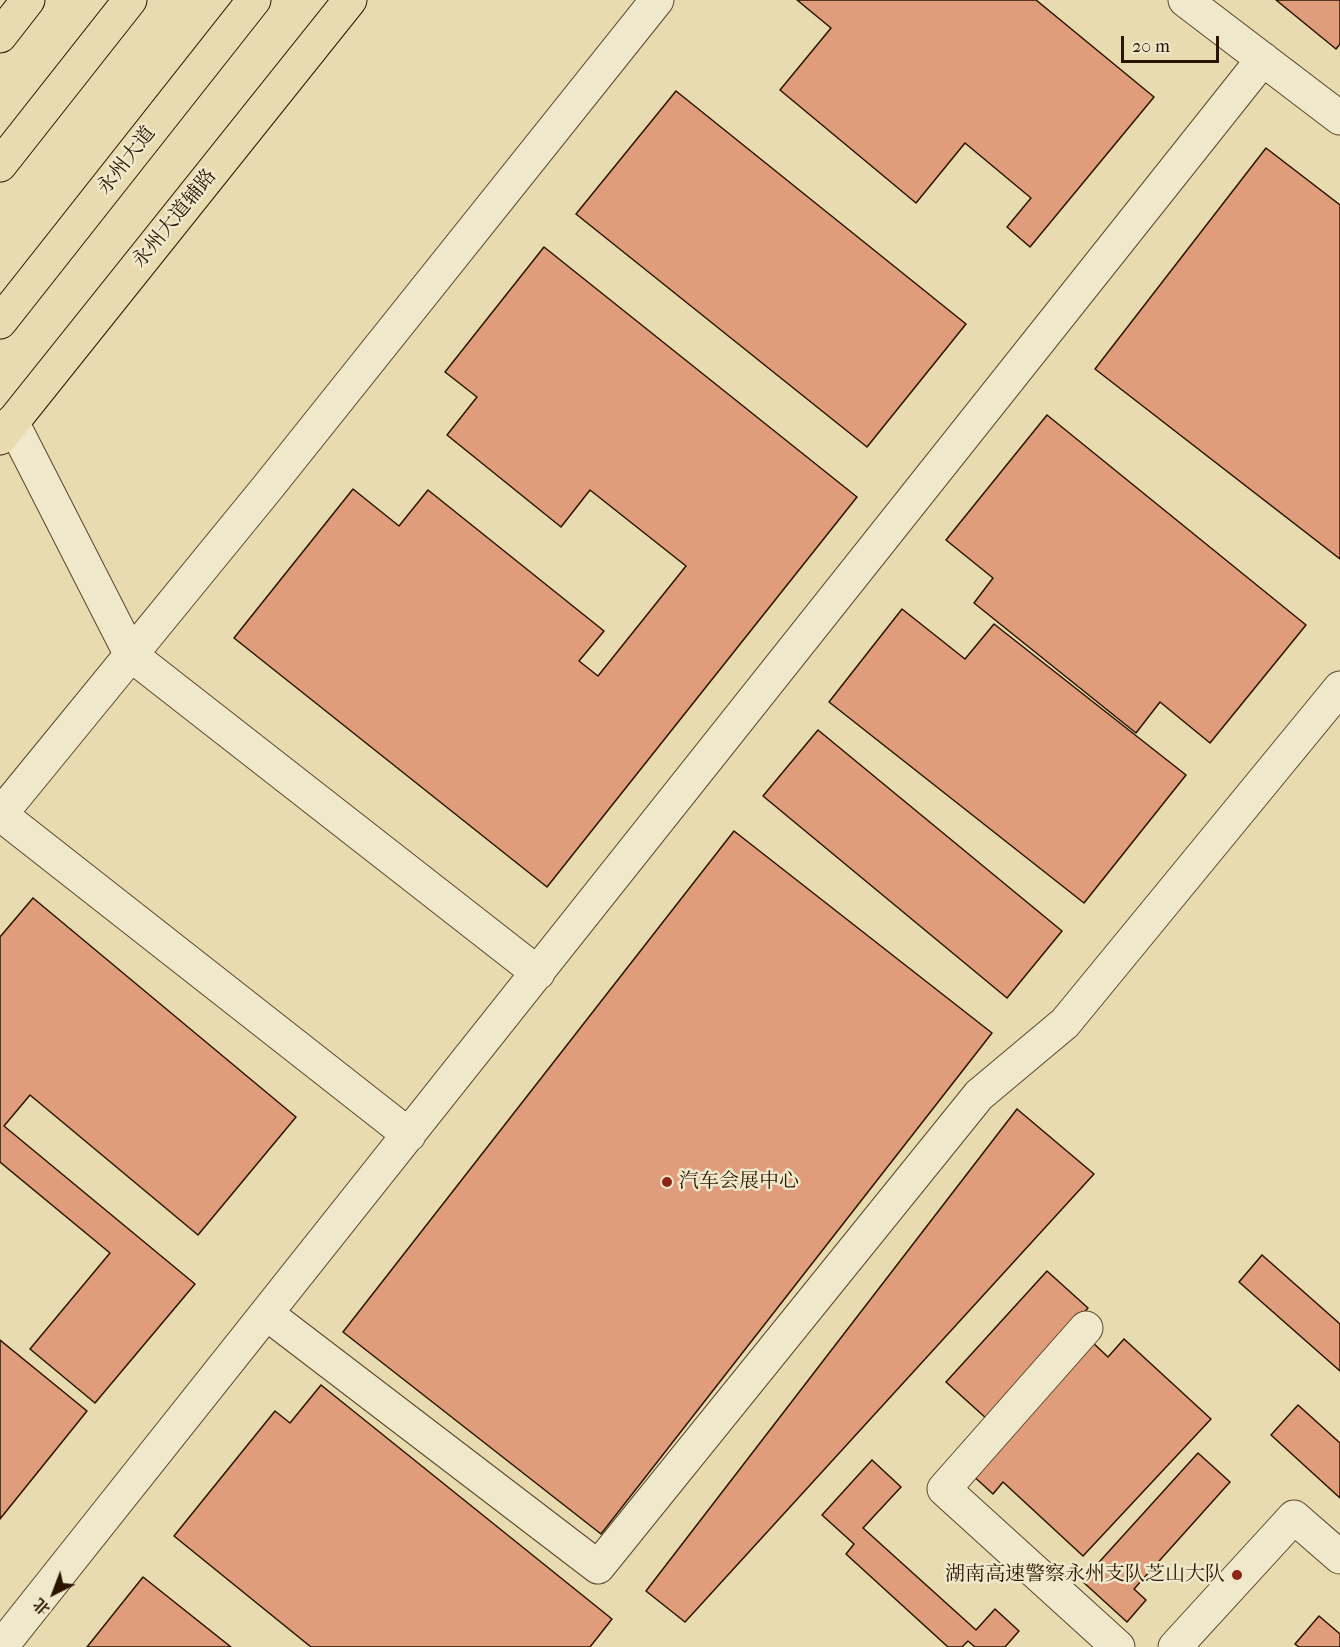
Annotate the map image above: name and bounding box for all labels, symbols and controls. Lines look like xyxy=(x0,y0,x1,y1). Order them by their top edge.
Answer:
scale bar xyxy=(1124,24,1222,62)
text: 20 m xyxy=(1132,36,1170,57)
street label: 永州大道 xyxy=(93,122,161,200)
street label: 永州大道辅路 xyxy=(128,165,222,273)
place label: 汽车会展中心 xyxy=(679,1170,799,1194)
marker: 汽车会展中心 xyxy=(660,1175,674,1189)
north arrow xyxy=(24,1563,84,1623)
place label: 湖南高速警察永州支队芝山大队 xyxy=(945,1563,1225,1587)
marker: 湖南高速警察永州支队芝山大队 xyxy=(1230,1568,1244,1582)
text: 北 xyxy=(29,1594,54,1619)

